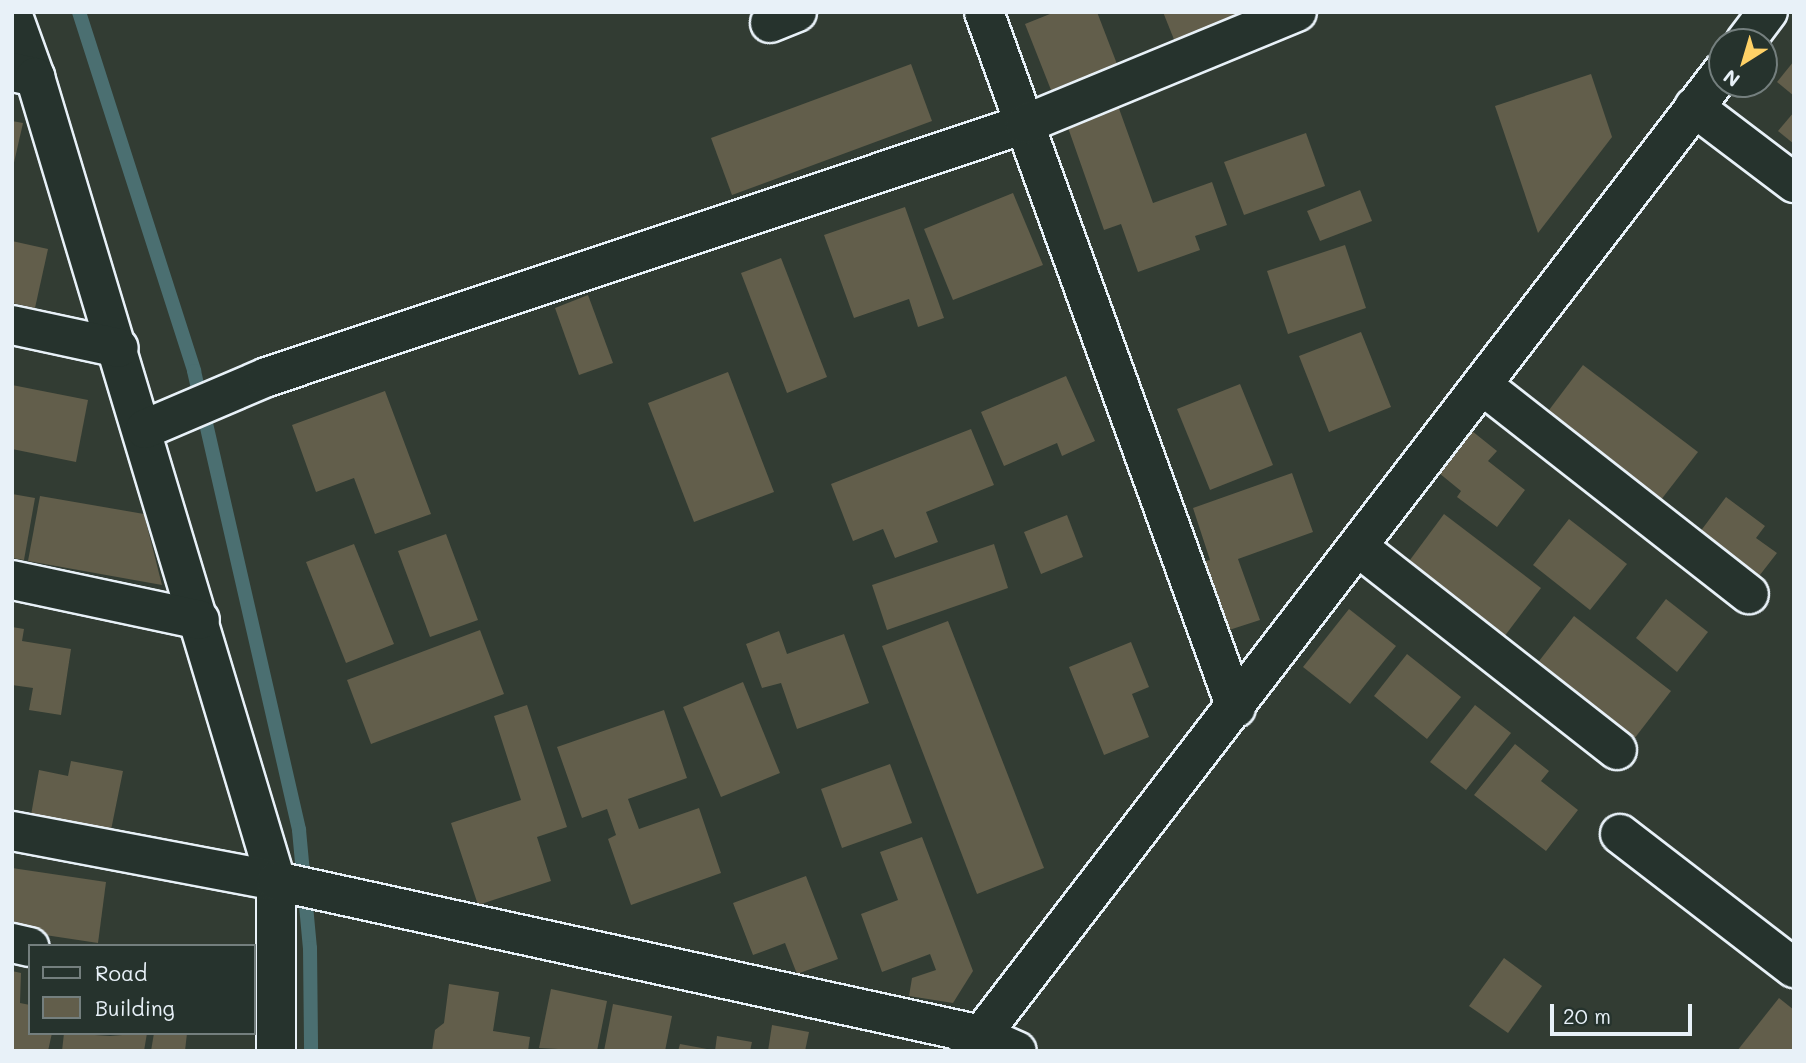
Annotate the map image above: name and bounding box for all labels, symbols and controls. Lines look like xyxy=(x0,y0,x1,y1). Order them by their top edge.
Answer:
north arrow xyxy=(1708,28,1778,98)
text: N xyxy=(1718,64,1745,93)
legend xyxy=(28,944,256,1035)
text: Road xyxy=(95,959,147,986)
scale bar xyxy=(1554,990,1696,1034)
text: Building xyxy=(95,994,175,1021)
text: 20 m xyxy=(1563,1002,1611,1029)

